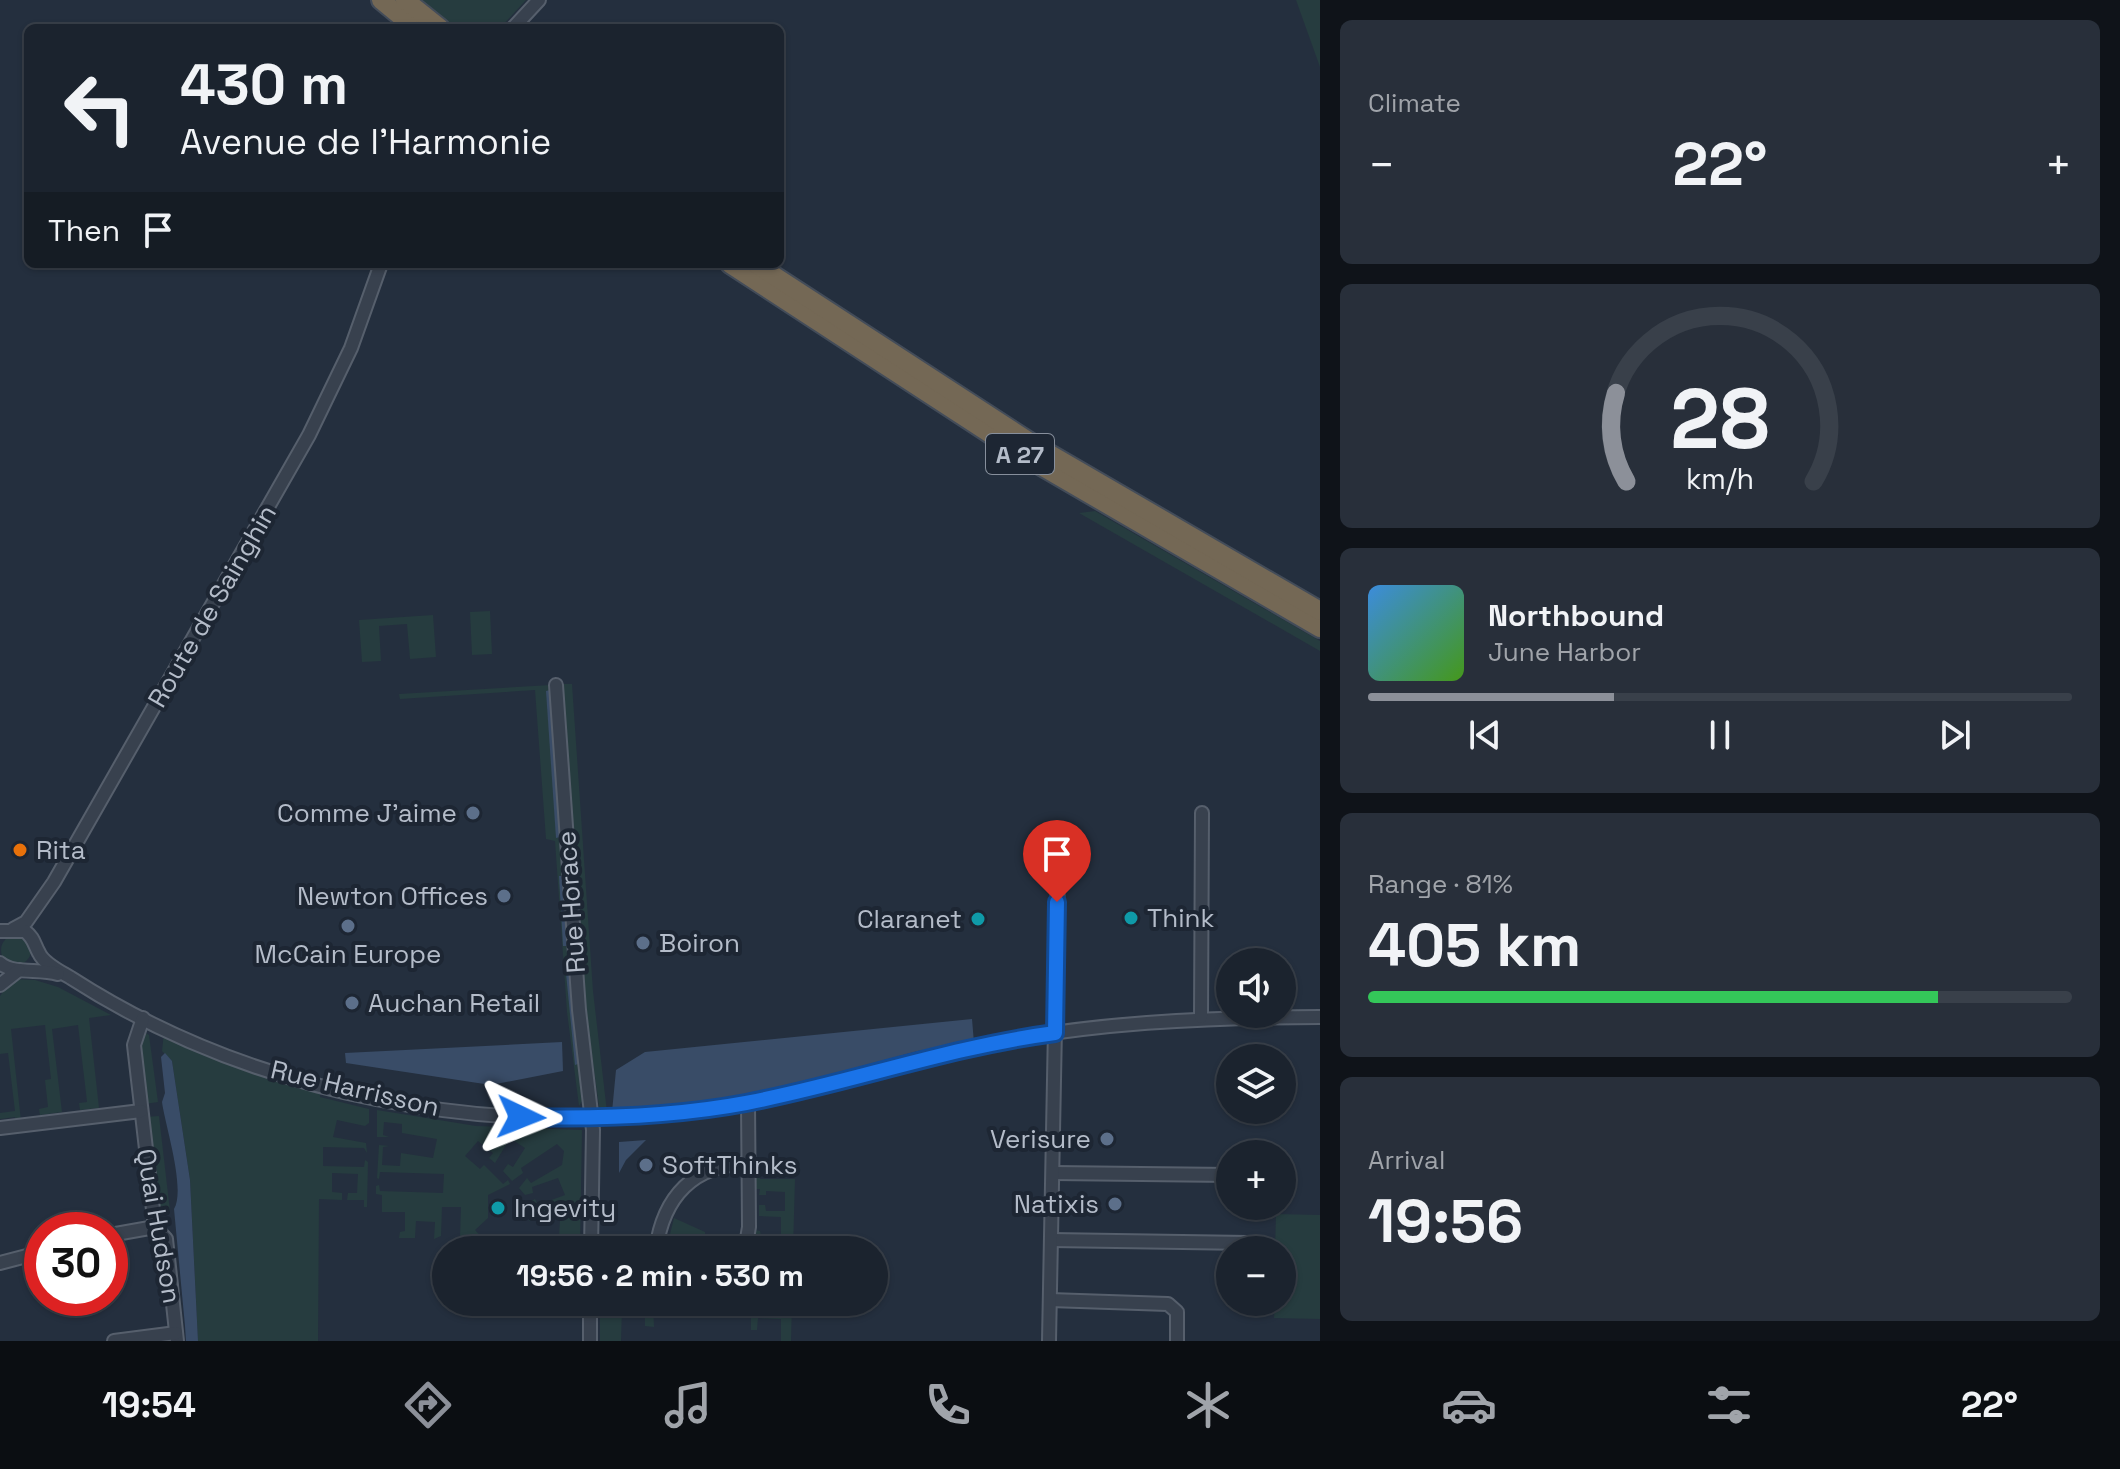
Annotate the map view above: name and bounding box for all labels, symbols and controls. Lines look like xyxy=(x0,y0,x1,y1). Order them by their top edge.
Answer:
text: 430 m xyxy=(180,49,348,120)
icon: left xyxy=(48,56,152,160)
text: Climate xyxy=(1368,86,1461,120)
text: Avenue de l'Harmonie xyxy=(180,119,551,165)
text: 22° xyxy=(1673,126,1767,203)
text: − xyxy=(1368,137,1395,193)
text: + xyxy=(2045,137,2072,193)
icon: arrive xyxy=(136,208,180,252)
text: Then xyxy=(48,211,120,250)
text: 28 xyxy=(1670,366,1770,472)
road number: A 27 xyxy=(986,434,1054,474)
text: km/h xyxy=(1686,461,1754,497)
street label: Route de Sainghin xyxy=(140,498,284,714)
text: Northbound xyxy=(1488,596,1664,635)
text: June Harbor xyxy=(1488,635,1641,669)
icon: previous xyxy=(1463,713,1507,757)
icon: pause xyxy=(1698,713,1742,757)
icon: next xyxy=(1933,713,1977,757)
place label: Comme J'aime xyxy=(277,796,457,830)
marker: Comme J'aime xyxy=(464,804,482,822)
pin xyxy=(1023,820,1091,902)
street label: Rue Horace xyxy=(549,830,593,974)
icon: arrive xyxy=(1035,832,1079,876)
place label: Rita xyxy=(36,833,86,867)
marker: Rita xyxy=(11,841,29,859)
text: Range · 81% xyxy=(1368,867,1513,901)
place label: Newton Offices xyxy=(297,879,488,913)
marker: Newton Offices xyxy=(495,887,513,905)
place label: Think xyxy=(1147,901,1215,935)
place label: Claranet xyxy=(857,902,962,936)
text: 405 km xyxy=(1368,907,1581,984)
marker: Think xyxy=(1122,909,1140,927)
marker: Claranet xyxy=(969,910,987,928)
marker: McCain Europe xyxy=(339,917,357,935)
place label: Boiron xyxy=(659,926,740,960)
marker: Boiron xyxy=(634,934,652,952)
place label: McCain Europe xyxy=(255,937,441,971)
map controls xyxy=(1216,948,1296,1316)
button: sound xyxy=(1216,948,1296,1028)
place label: Auchan Retail xyxy=(368,986,540,1020)
marker: Auchan Retail xyxy=(343,994,361,1012)
button: layers xyxy=(1216,1044,1296,1124)
street label: Rue Harrisson xyxy=(267,1052,443,1124)
position arrow xyxy=(479,1075,563,1159)
place label: Verisure xyxy=(990,1122,1091,1156)
marker: Verisure xyxy=(1098,1130,1116,1148)
button: + xyxy=(1216,1140,1296,1220)
text: Arrival xyxy=(1368,1143,1445,1177)
street label: Quai Hudson xyxy=(129,1146,189,1306)
place label: SoftThinks xyxy=(662,1148,797,1182)
marker: SoftThinks xyxy=(637,1156,655,1174)
text: 19:56 xyxy=(1368,1183,1523,1260)
place label: Natixis xyxy=(1014,1187,1099,1221)
place label: Ingevity xyxy=(514,1191,616,1225)
marker: Natixis xyxy=(1106,1195,1124,1213)
marker: Ingevity xyxy=(489,1199,507,1217)
speed limit sign: 30 xyxy=(24,1212,128,1316)
button: − xyxy=(1216,1236,1296,1316)
text: 19:56 · 2 min · 530 m xyxy=(516,1256,804,1295)
icon: directions xyxy=(400,1377,456,1433)
icon: music xyxy=(660,1377,716,1433)
icon: phone xyxy=(920,1377,976,1433)
icon: climate xyxy=(1180,1377,1236,1433)
icon: car xyxy=(1441,1377,1497,1433)
icon: filters xyxy=(1701,1377,1757,1433)
text: 19:54 xyxy=(102,1382,196,1428)
text: 22° xyxy=(1961,1382,2018,1428)

